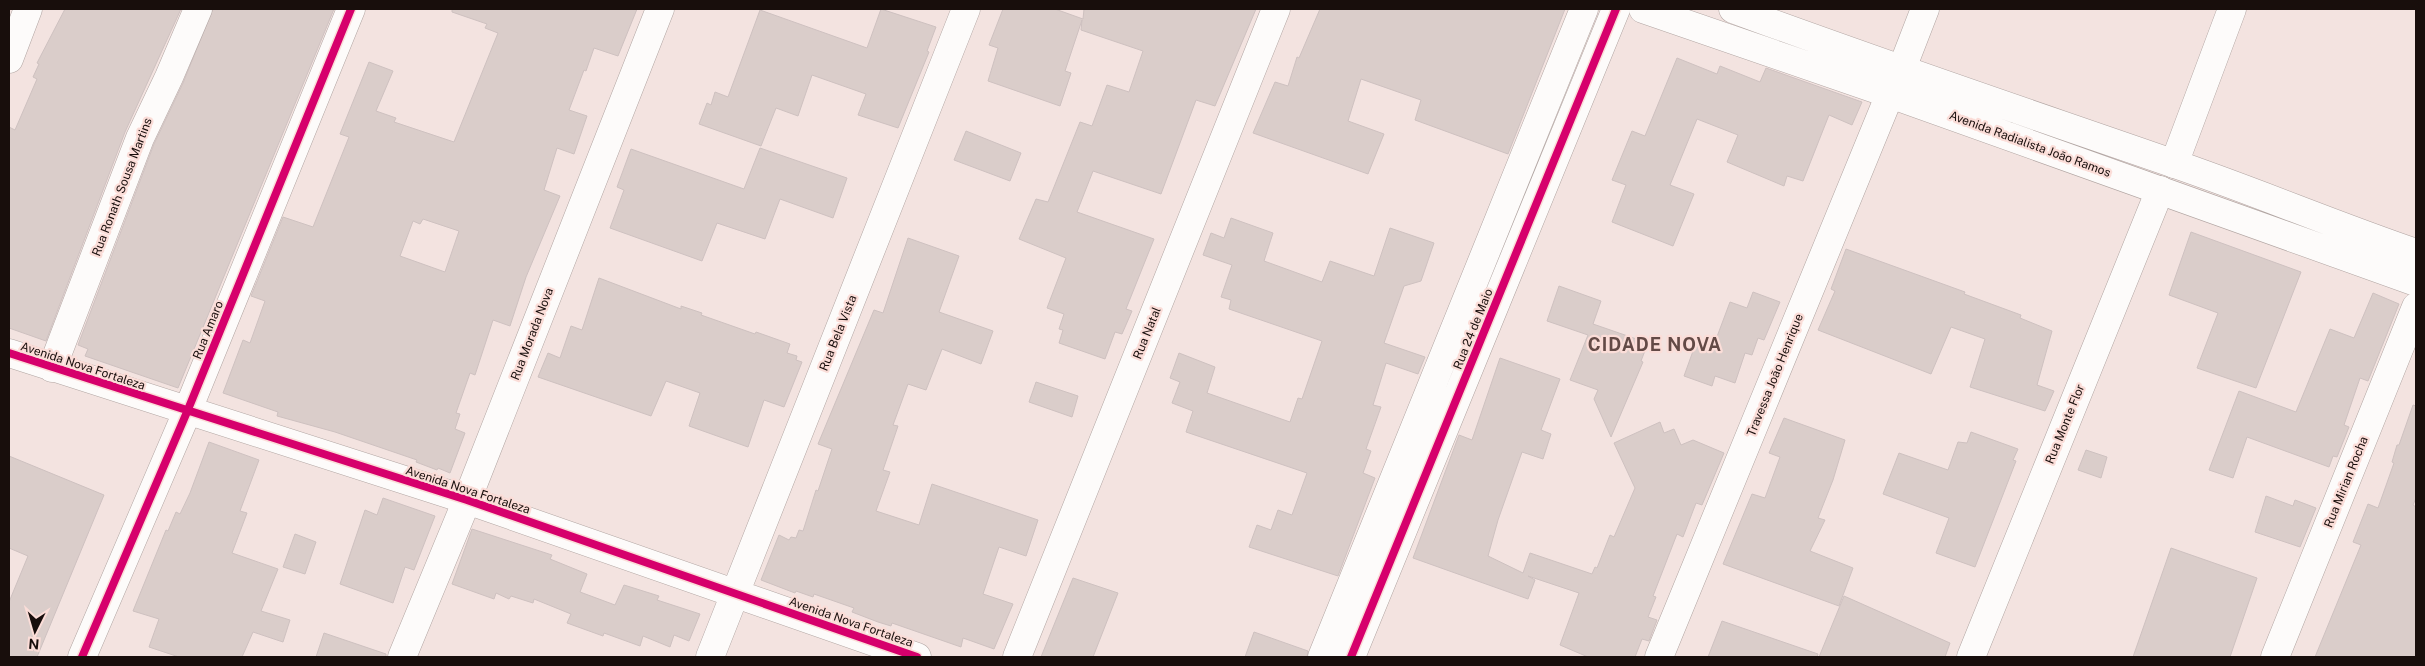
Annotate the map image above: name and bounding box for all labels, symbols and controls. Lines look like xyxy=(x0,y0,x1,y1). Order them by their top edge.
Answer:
street label: Avenida Radialista João Ramos xyxy=(1947,108,2113,180)
street label: Rua Ronath Sousa Martins xyxy=(89,116,155,258)
street label: Rua Morada Nova xyxy=(508,286,556,382)
street label: Rua 24 de Maio xyxy=(1450,286,1496,371)
street label: Rua Bela Vista xyxy=(816,293,860,373)
street label: Rua Amaro xyxy=(190,299,226,361)
street label: Rua Natal xyxy=(1130,305,1164,361)
street label: Travessa João Henrique xyxy=(1744,311,1806,438)
district label: CIDADE NOVA xyxy=(1588,334,1722,355)
street label: Avenida Nova Fortaleza xyxy=(19,339,147,393)
street label: Rua Monte Flor xyxy=(2043,382,2087,466)
street label: Rua Mirian Rocha xyxy=(2321,434,2371,530)
street label: Avenida Nova Fortaleza xyxy=(404,463,532,517)
street label: Avenida Nova Fortaleza xyxy=(787,594,915,650)
north arrow xyxy=(10,606,60,656)
text: N xyxy=(28,636,40,652)

